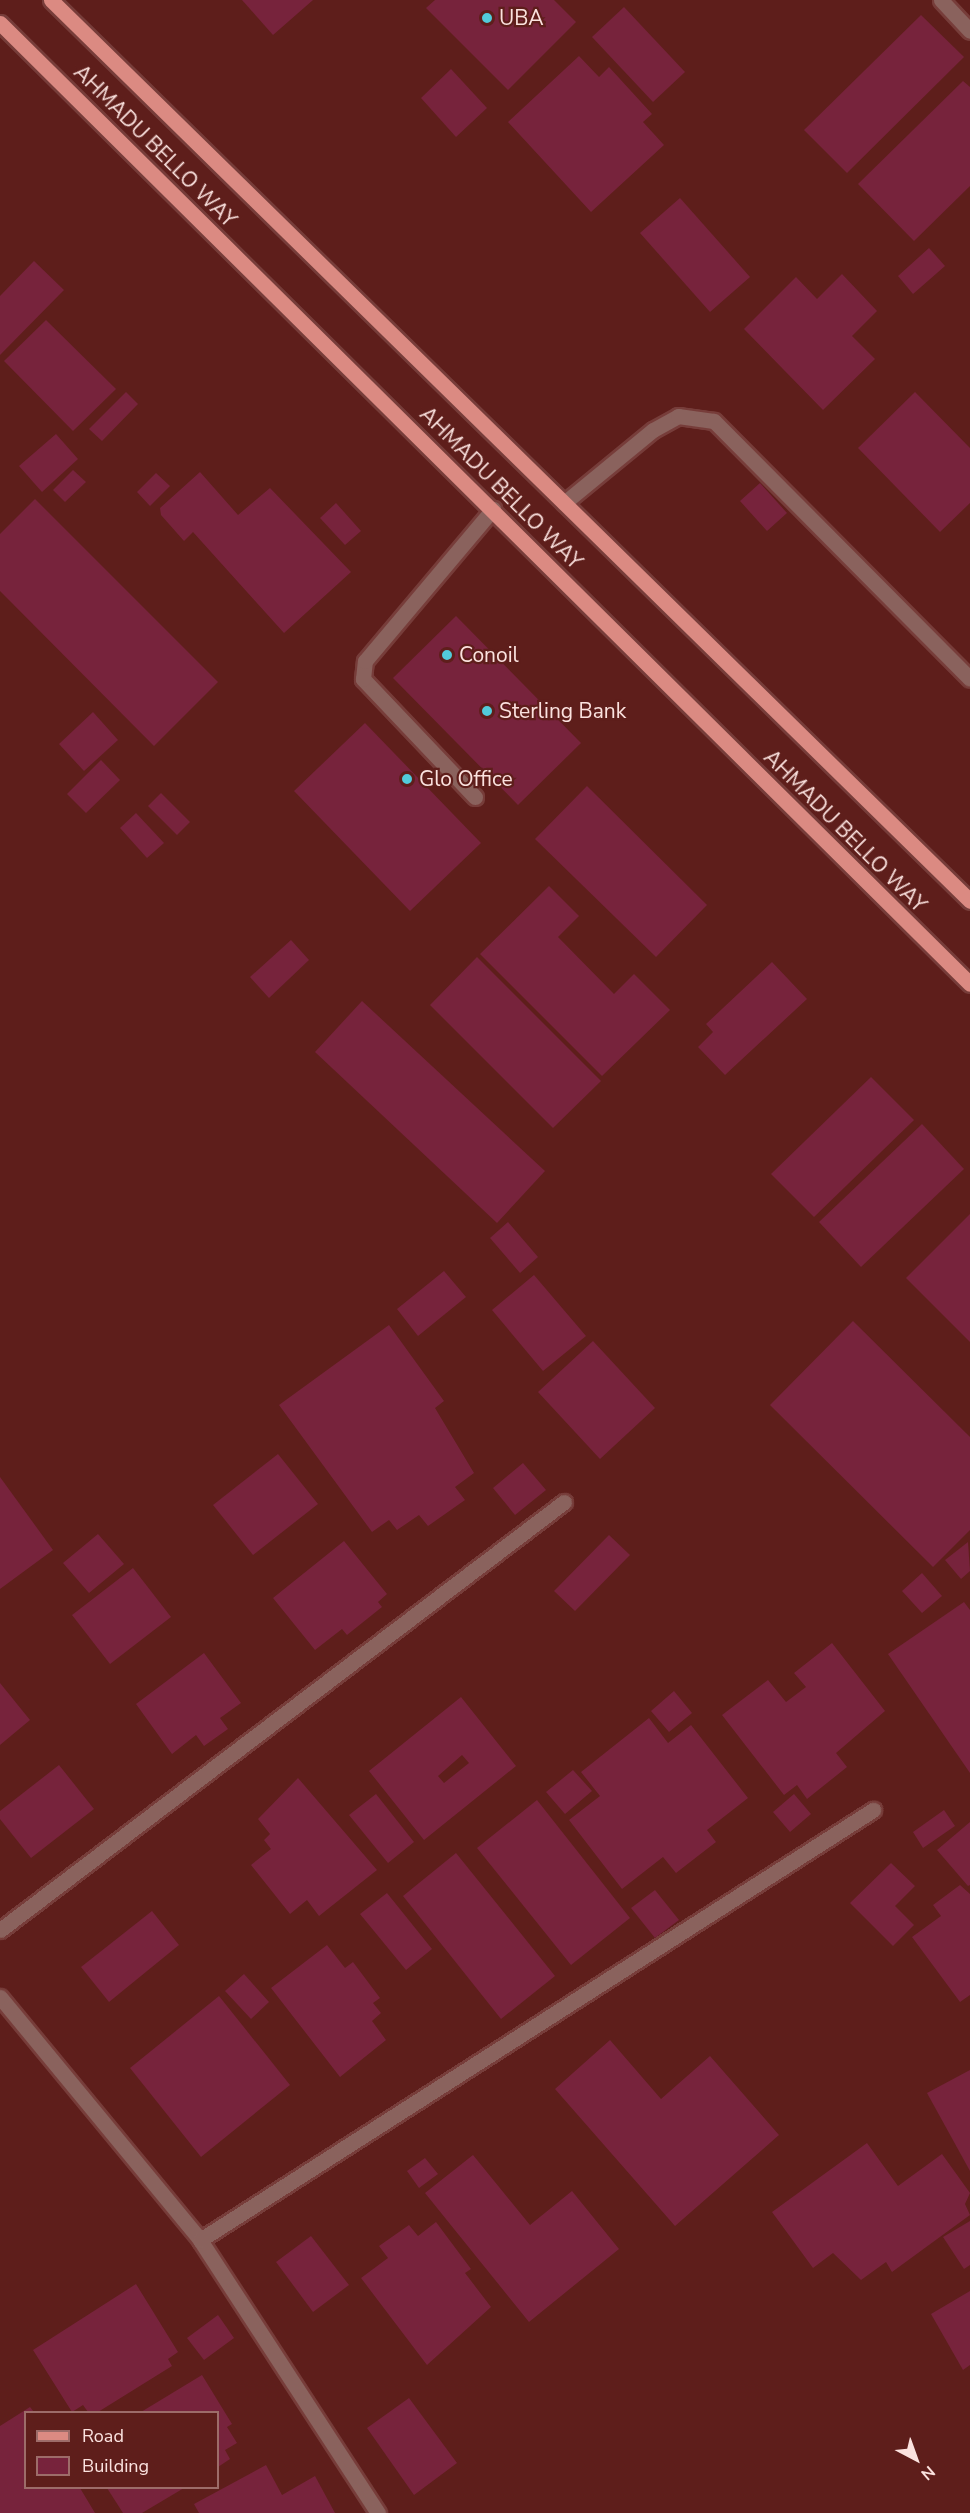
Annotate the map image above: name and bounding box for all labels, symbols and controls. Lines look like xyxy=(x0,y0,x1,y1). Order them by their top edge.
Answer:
place label: UBA xyxy=(499,5,544,31)
marker: UBA xyxy=(480,11,494,25)
street label: AHMADU BELLO WAY xyxy=(69,60,241,232)
street label: AHMADU BELLO WAY xyxy=(415,402,587,574)
place label: Conoil xyxy=(459,642,519,668)
marker: Conoil xyxy=(440,648,454,662)
place label: Sterling Bank xyxy=(499,698,626,724)
marker: Sterling Bank xyxy=(480,704,494,718)
street label: AHMADU BELLO WAY xyxy=(759,745,931,917)
place label: Glo Office xyxy=(419,766,513,792)
marker: Glo Office xyxy=(400,772,414,786)
legend xyxy=(24,2411,219,2489)
text: Road xyxy=(82,2424,124,2448)
north arrow xyxy=(886,2429,946,2489)
text: Building xyxy=(82,2454,149,2478)
text: N xyxy=(916,2460,940,2485)

